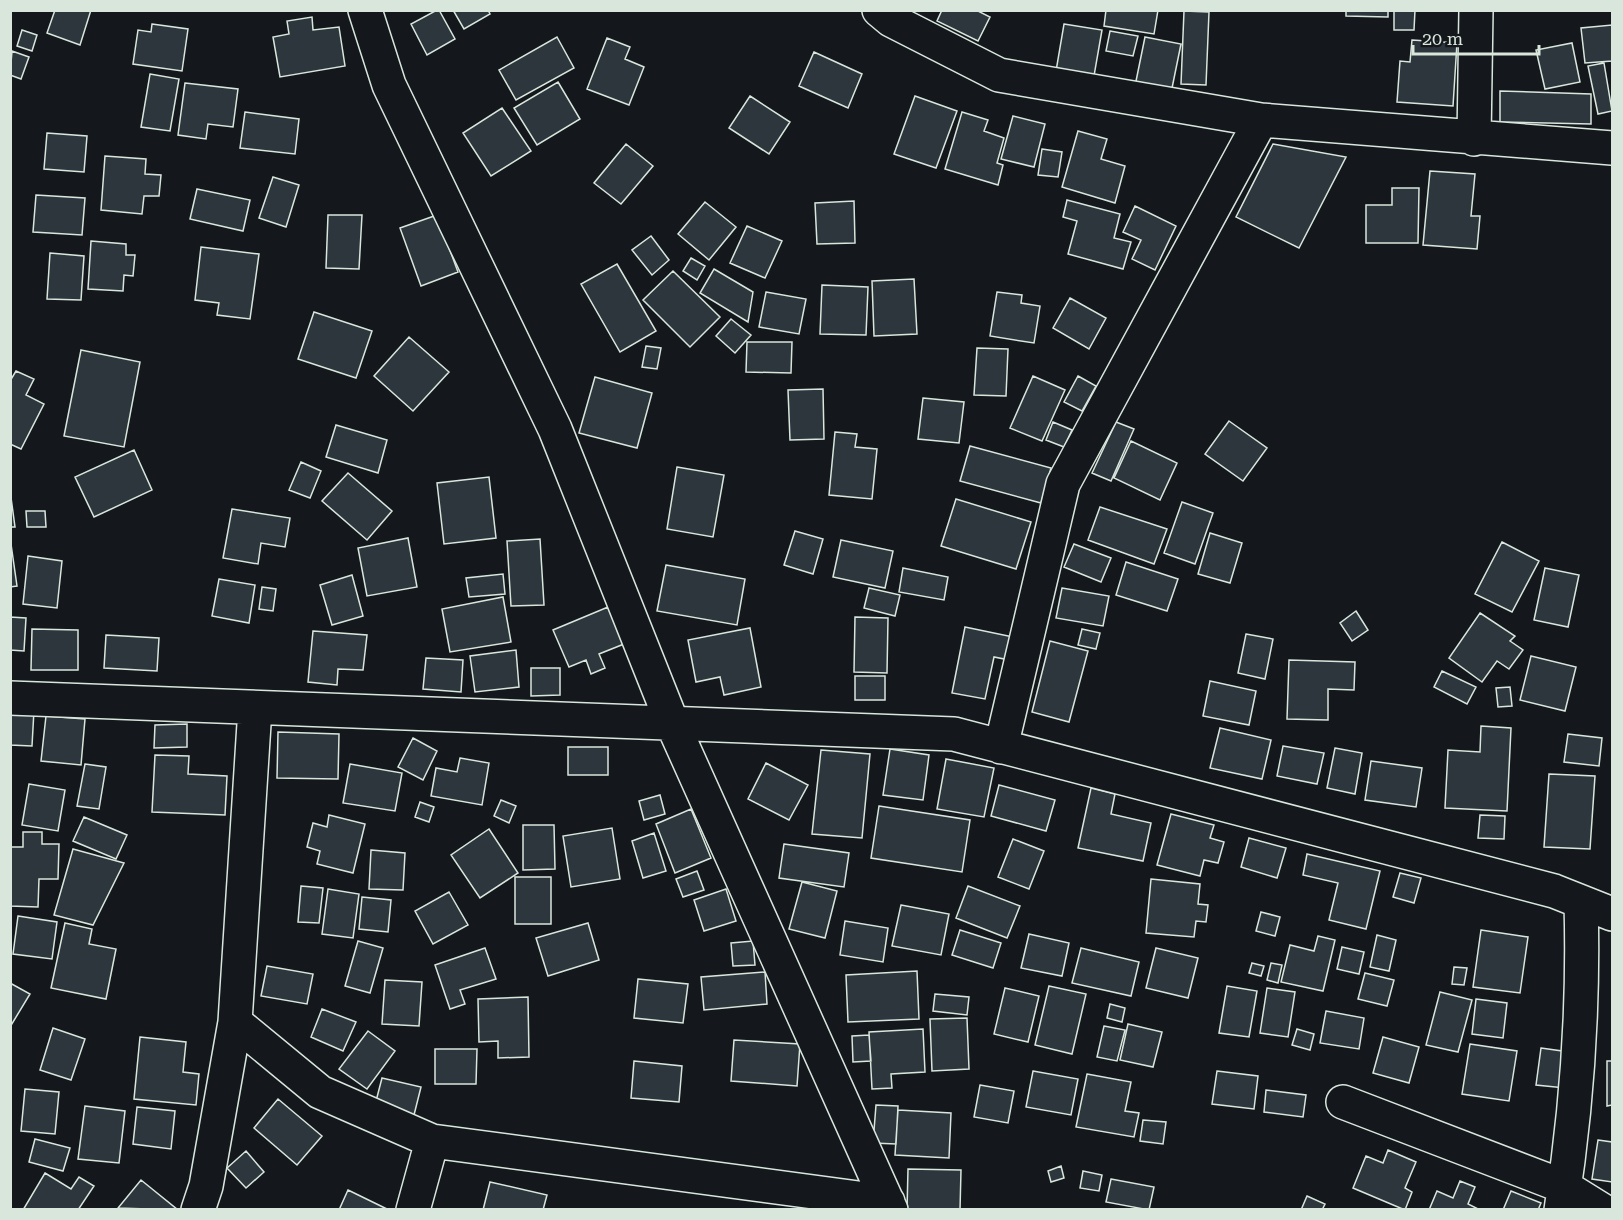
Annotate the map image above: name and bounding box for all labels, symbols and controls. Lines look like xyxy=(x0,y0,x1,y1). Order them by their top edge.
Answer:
scale bar xyxy=(1413,18,1539,56)
text: 20 m xyxy=(1422,28,1463,49)

